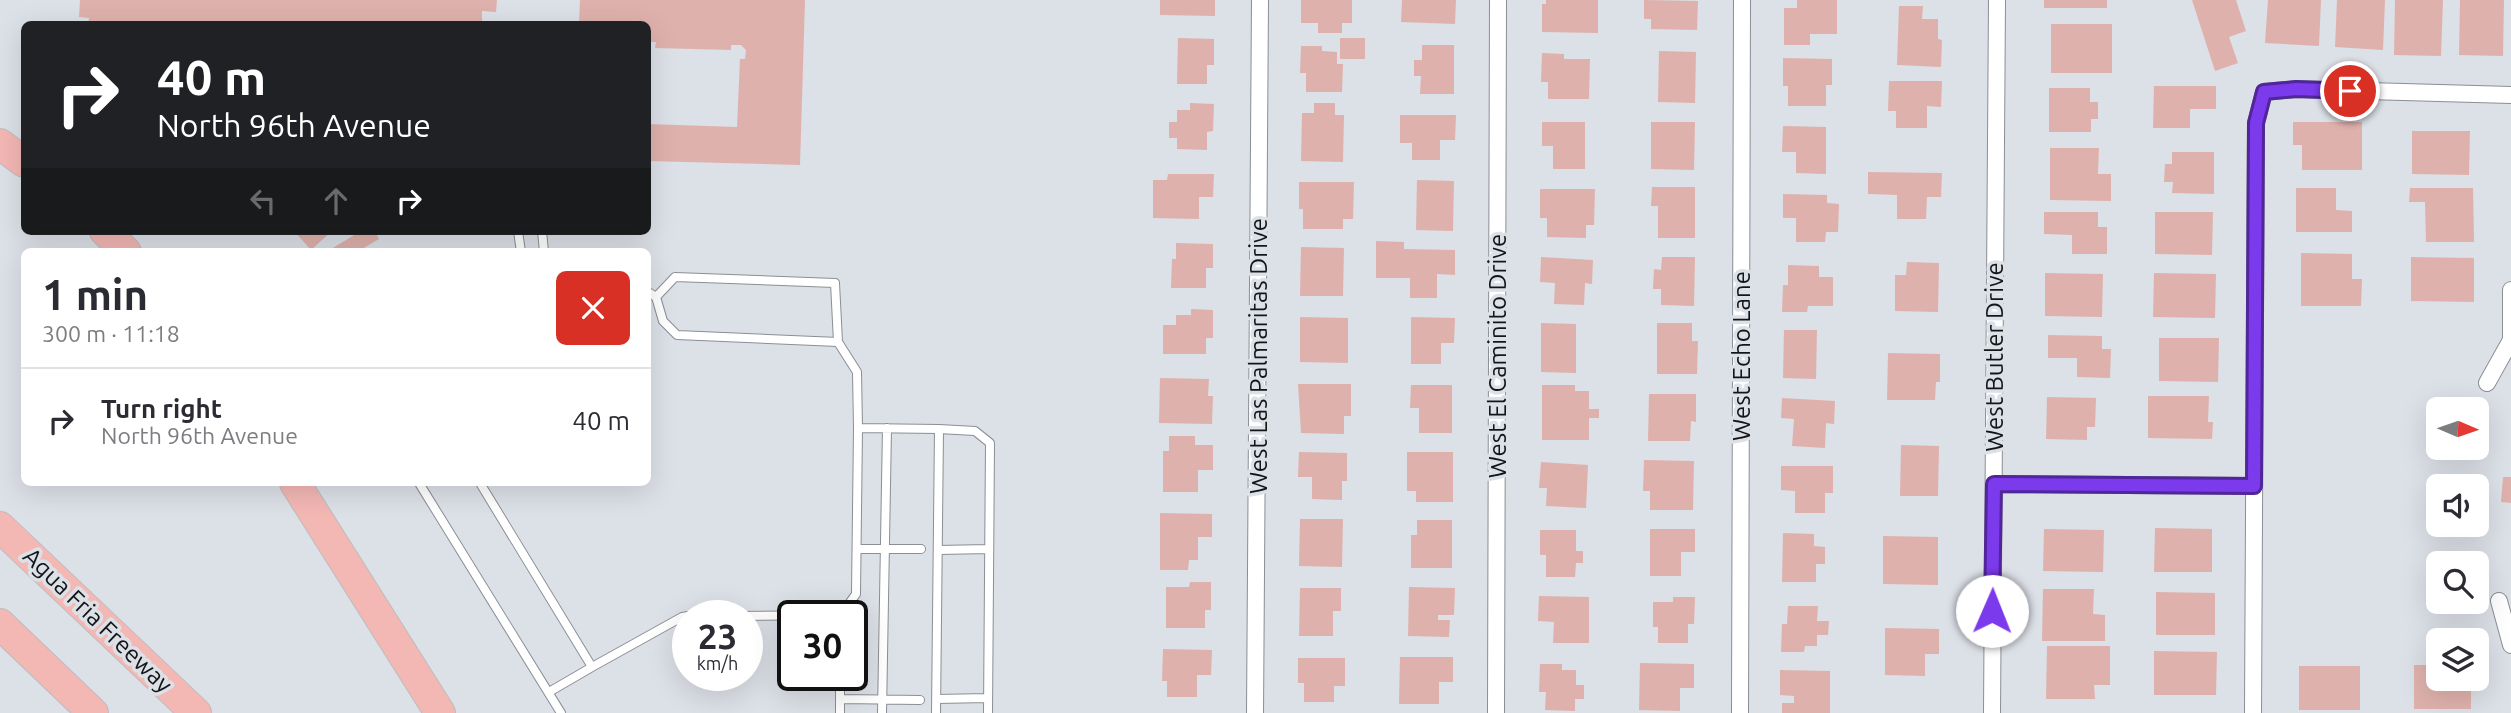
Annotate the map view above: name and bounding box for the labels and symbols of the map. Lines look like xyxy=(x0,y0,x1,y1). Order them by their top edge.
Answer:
pin xyxy=(2320,61,2380,121)
street label: West Las Palmaritas Drive xyxy=(1245,218,1272,494)
street label: West El Caminito Drive xyxy=(1484,234,1511,478)
street label: West Butler Drive xyxy=(1981,262,2008,452)
street label: West Echo Lane xyxy=(1728,271,1755,441)
north arrow xyxy=(2426,397,2488,460)
street label: Agua Fria Freeway xyxy=(18,542,178,698)
position arrow xyxy=(1955,574,2029,648)
speed limit sign: 30 xyxy=(777,600,868,691)

